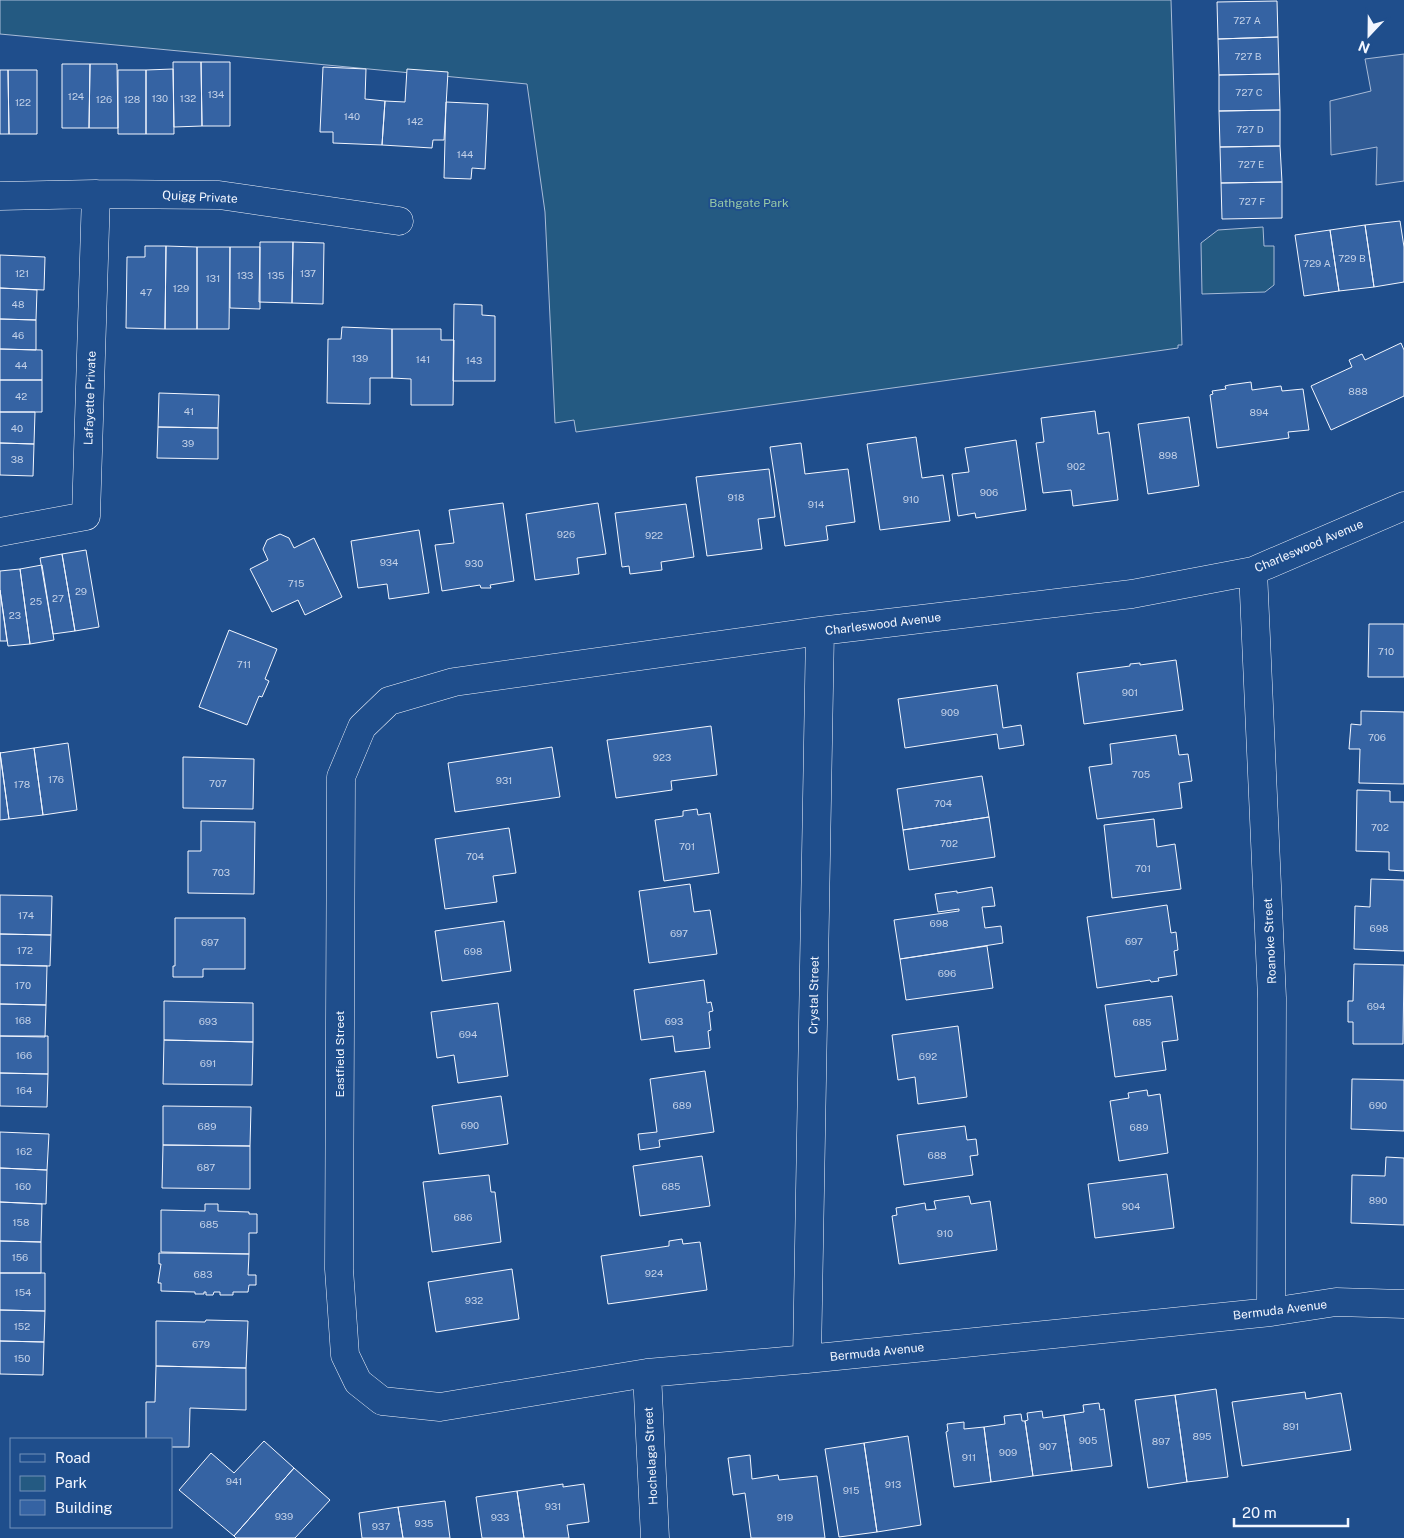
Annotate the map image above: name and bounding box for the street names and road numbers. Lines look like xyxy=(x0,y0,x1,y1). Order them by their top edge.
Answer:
street label: Quigg Private xyxy=(162,188,238,206)
street label: Lafayette Private xyxy=(81,350,99,445)
street label: Charleswood Avenue xyxy=(1253,517,1366,575)
street label: Charleswood Avenue xyxy=(824,610,942,638)
street label: Roanoke Street xyxy=(1261,897,1279,984)
street label: Crystal Street xyxy=(806,955,822,1034)
street label: Eastfield Street xyxy=(333,1010,347,1097)
street label: Bermuda Avenue xyxy=(1232,1297,1328,1323)
street label: Bermuda Avenue xyxy=(829,1340,925,1364)
street label: Hochelaga Street xyxy=(641,1406,661,1505)

